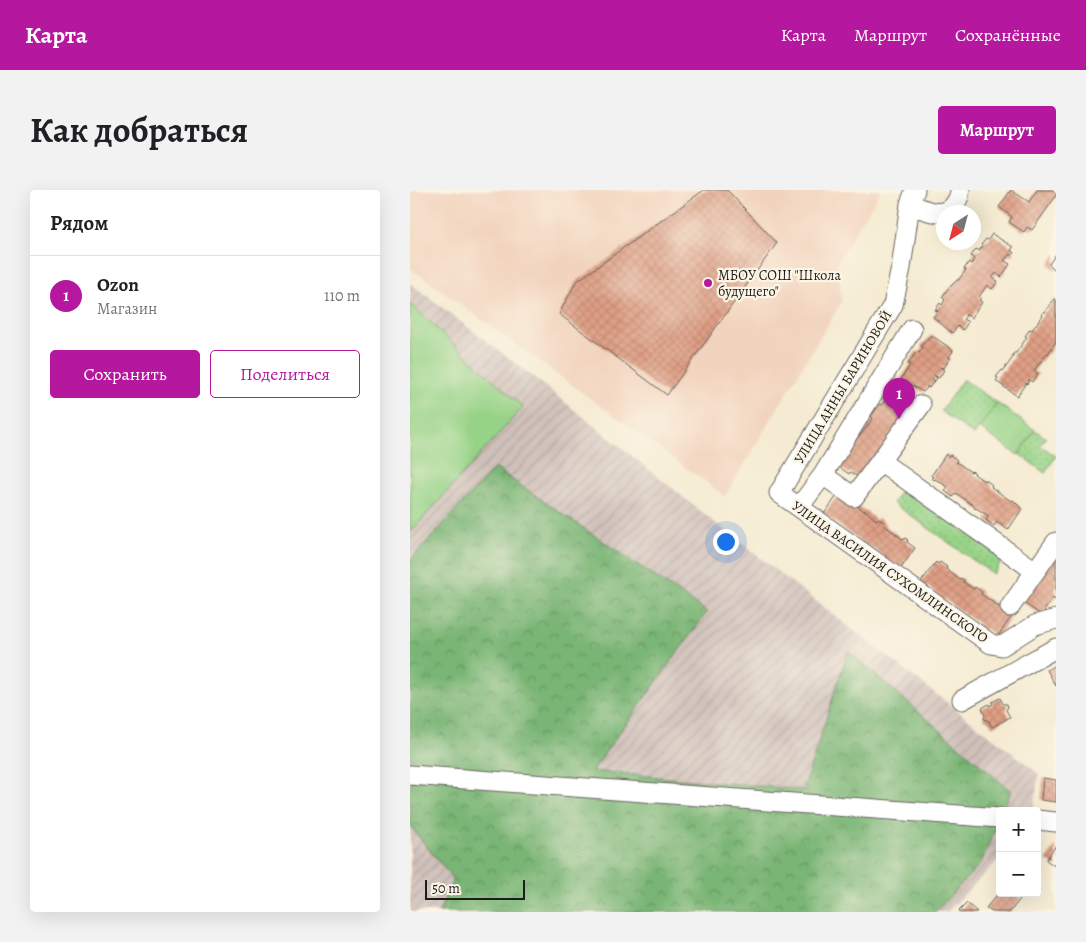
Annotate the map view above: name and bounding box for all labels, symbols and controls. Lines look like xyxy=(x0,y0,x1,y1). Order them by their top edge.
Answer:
text: Карта xyxy=(25,19,87,51)
text: Карта xyxy=(781,23,826,47)
text: Маршрут xyxy=(854,23,927,47)
text: Сохранённые xyxy=(955,23,1061,47)
text: Как добраться xyxy=(30,106,248,154)
button: Маршрут xyxy=(938,106,1056,154)
north arrow xyxy=(936,205,981,250)
text: Рядом xyxy=(50,209,108,237)
place label: МБОУ СОШ "Школа будущего" xyxy=(718,266,841,301)
text: Ozon xyxy=(97,272,139,298)
marker: МБОУ СОШ "Школа будущего" xyxy=(702,277,714,289)
text: 1 xyxy=(63,285,69,307)
text: 110 m xyxy=(324,285,360,307)
text: Магазин xyxy=(97,298,157,320)
street label: УЛИЦА АННЫ БАРИНОВОЙ xyxy=(790,307,896,467)
button: Сохранить xyxy=(50,350,200,398)
button: Поделиться xyxy=(210,350,360,398)
pin: 1 xyxy=(883,378,915,419)
street label: УЛИЦА ВАСИЛИЯ СУХОМЛИНСКОГО xyxy=(788,497,992,648)
your location xyxy=(713,529,739,555)
map controls xyxy=(996,807,1041,897)
button: + xyxy=(996,807,1041,852)
button: − xyxy=(996,852,1041,897)
scale bar xyxy=(425,877,525,900)
text: 50 m xyxy=(432,879,460,898)

